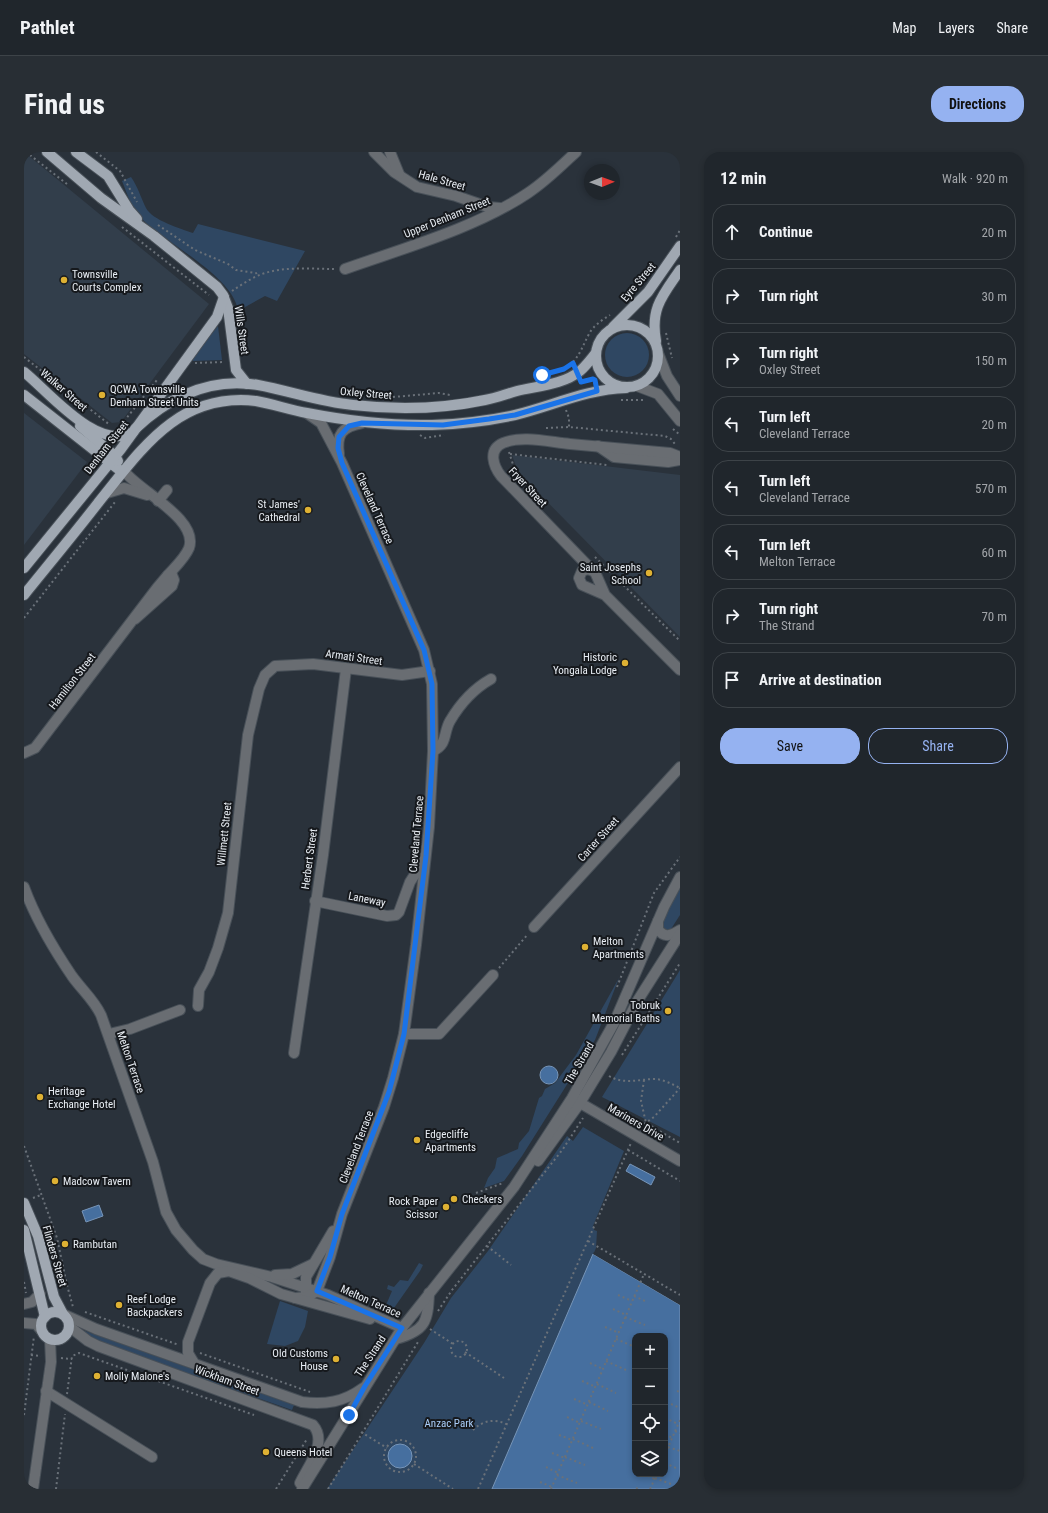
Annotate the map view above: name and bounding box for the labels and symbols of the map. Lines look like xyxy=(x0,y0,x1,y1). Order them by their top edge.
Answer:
north arrow xyxy=(584,164,620,200)
street label: Hale Street xyxy=(417,168,467,193)
street label: Upper Denham Street xyxy=(402,194,492,241)
street label: Eyre Street xyxy=(618,260,658,304)
place label: Townsville Courts Complex xyxy=(72,268,142,294)
marker: Townsville Courts Complex xyxy=(59,275,69,285)
street label: Wills Street xyxy=(232,305,251,355)
route start xyxy=(533,366,551,384)
street label: Walker Street xyxy=(38,367,90,414)
place label: QCWA Townsville Denham Street Units xyxy=(110,383,199,409)
street label: Oxley Street xyxy=(340,385,392,402)
marker: QCWA Townsville Denham Street Units xyxy=(97,390,107,400)
street label: Denham Street xyxy=(82,418,131,477)
street label: Fryer Street xyxy=(506,465,549,510)
street label: Cleveland Terrace xyxy=(353,470,396,546)
place label: St James' Cathedral xyxy=(258,498,300,524)
marker: St James' Cathedral xyxy=(303,505,313,515)
place label: Saint Josephs School xyxy=(580,561,641,587)
marker: Saint Josephs School xyxy=(644,568,654,578)
street label: Armati Street xyxy=(325,647,383,668)
street label: Hamilton Street xyxy=(46,651,98,712)
place label: Historic Yongala Lodge xyxy=(553,651,617,677)
marker: Historic Yongala Lodge xyxy=(620,658,630,668)
street label: Cleveland Terrace xyxy=(407,795,426,873)
street label: Willmett Street xyxy=(215,801,234,867)
street label: Carter Street xyxy=(575,814,622,864)
street label: Herbert Street xyxy=(299,828,320,890)
street label: Laneway xyxy=(347,889,387,910)
place label: Melton Apartments xyxy=(593,935,644,961)
marker: Melton Apartments xyxy=(580,942,590,952)
place label: Tobruk Memorial Baths xyxy=(592,999,660,1025)
marker: Tobruk Memorial Baths xyxy=(663,1006,673,1016)
street label: Melton Terrace xyxy=(114,1029,147,1095)
street label: The Strand xyxy=(562,1040,597,1087)
place label: Heritage Exchange Hotel xyxy=(48,1085,116,1111)
marker: Heritage Exchange Hotel xyxy=(35,1092,45,1102)
street label: Mariners Drive xyxy=(605,1101,666,1144)
street label: Cleveland Terrace xyxy=(337,1109,376,1185)
place label: Edgecliffe Apartments xyxy=(425,1128,476,1154)
marker: Edgecliffe Apartments xyxy=(412,1135,422,1145)
place label: Madcow Tavern xyxy=(63,1175,131,1188)
marker: Madcow Tavern xyxy=(50,1176,60,1186)
place label: Checkers xyxy=(462,1193,502,1206)
marker: Checkers xyxy=(449,1194,459,1204)
place label: Rock Paper Scissor xyxy=(389,1195,439,1221)
marker: Rock Paper Scissor xyxy=(441,1202,451,1212)
street label: Flinders Street xyxy=(40,1224,69,1288)
place label: Rambutan xyxy=(73,1238,117,1251)
marker: Rambutan xyxy=(60,1239,70,1249)
street label: Melton Terrace xyxy=(339,1282,403,1321)
place label: Reef Lodge Backpackers xyxy=(127,1293,182,1319)
marker: Reef Lodge Backpackers xyxy=(114,1300,124,1310)
street label: The Strand xyxy=(352,1333,389,1379)
place label: Old Customs House xyxy=(272,1347,328,1373)
marker: Old Customs House xyxy=(331,1354,341,1364)
street label: Wickham Street xyxy=(193,1363,261,1398)
place label: Molly Malone's xyxy=(105,1370,170,1383)
marker: Molly Malone's xyxy=(92,1371,102,1381)
route end xyxy=(340,1406,358,1424)
park label: Anzac Park xyxy=(425,1417,474,1430)
place label: Queens Hotel xyxy=(274,1446,332,1459)
marker: Queens Hotel xyxy=(261,1447,271,1457)

